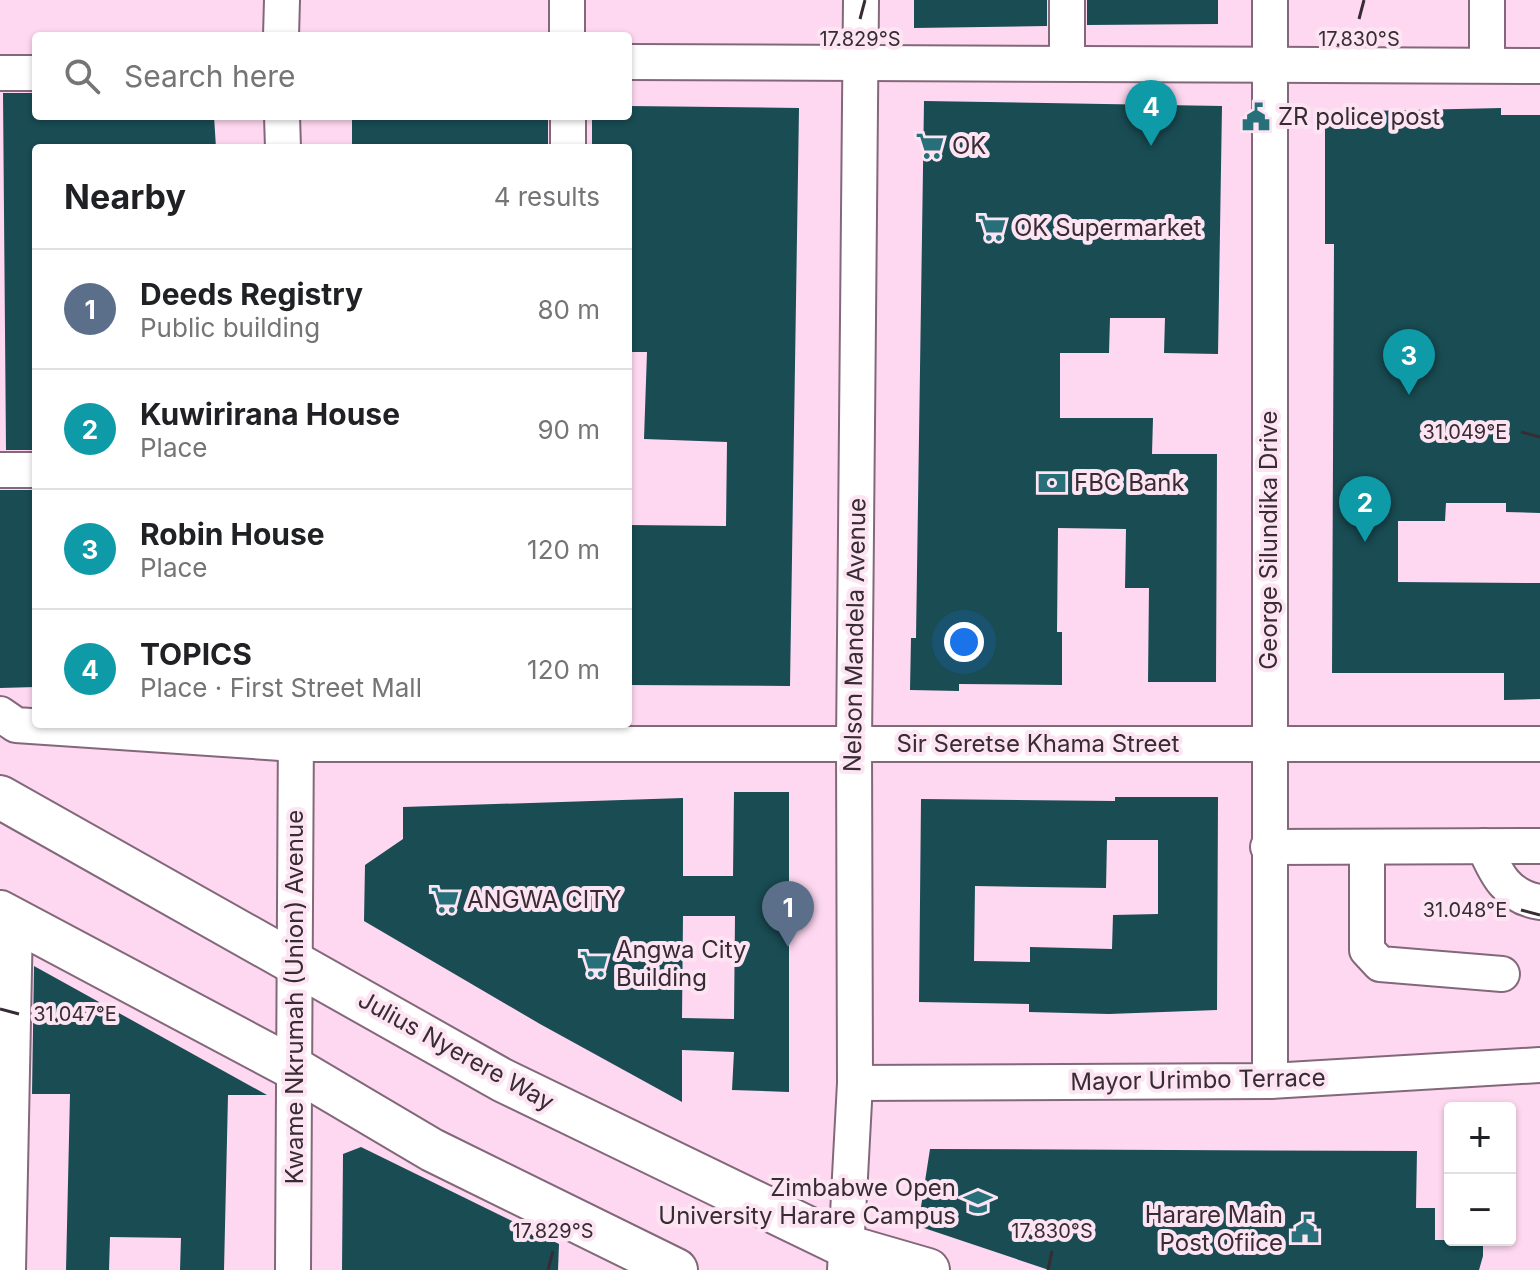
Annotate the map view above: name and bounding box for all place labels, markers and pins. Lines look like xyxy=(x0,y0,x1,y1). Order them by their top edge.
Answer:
pin: 4 xyxy=(1125,80,1177,146)
public building icon: ZR police post xyxy=(1241,102,1271,132)
place label: ZR police post xyxy=(1278,102,1440,131)
supermarket icon: OK xyxy=(915,131,945,161)
place label: OK xyxy=(952,131,986,160)
supermarket icon: OK Supermarket xyxy=(977,213,1007,243)
place label: OK Supermarket xyxy=(1014,213,1201,242)
pin: 3 xyxy=(1383,329,1435,395)
bank icon: FBC Bank xyxy=(1037,468,1067,498)
place label: FBC Bank xyxy=(1074,468,1185,497)
pin: 2 xyxy=(1339,476,1391,542)
pin: 1 xyxy=(762,881,814,947)
supermarket icon: ANGWA CITY xyxy=(430,885,460,915)
place label: ANGWA CITY xyxy=(467,885,621,914)
place label: Angwa City Building xyxy=(616,935,746,992)
supermarket icon: Angwa City Building xyxy=(579,949,609,979)
place label: Zimbabwe Open University Harare Campus xyxy=(658,1173,956,1230)
school or university icon: Zimbabwe Open University Harare Campus xyxy=(963,1187,993,1217)
place label: Harare Main Post Ofiice xyxy=(1145,1200,1283,1257)
public building icon: Harare Main Post Ofiice xyxy=(1290,1214,1320,1244)

